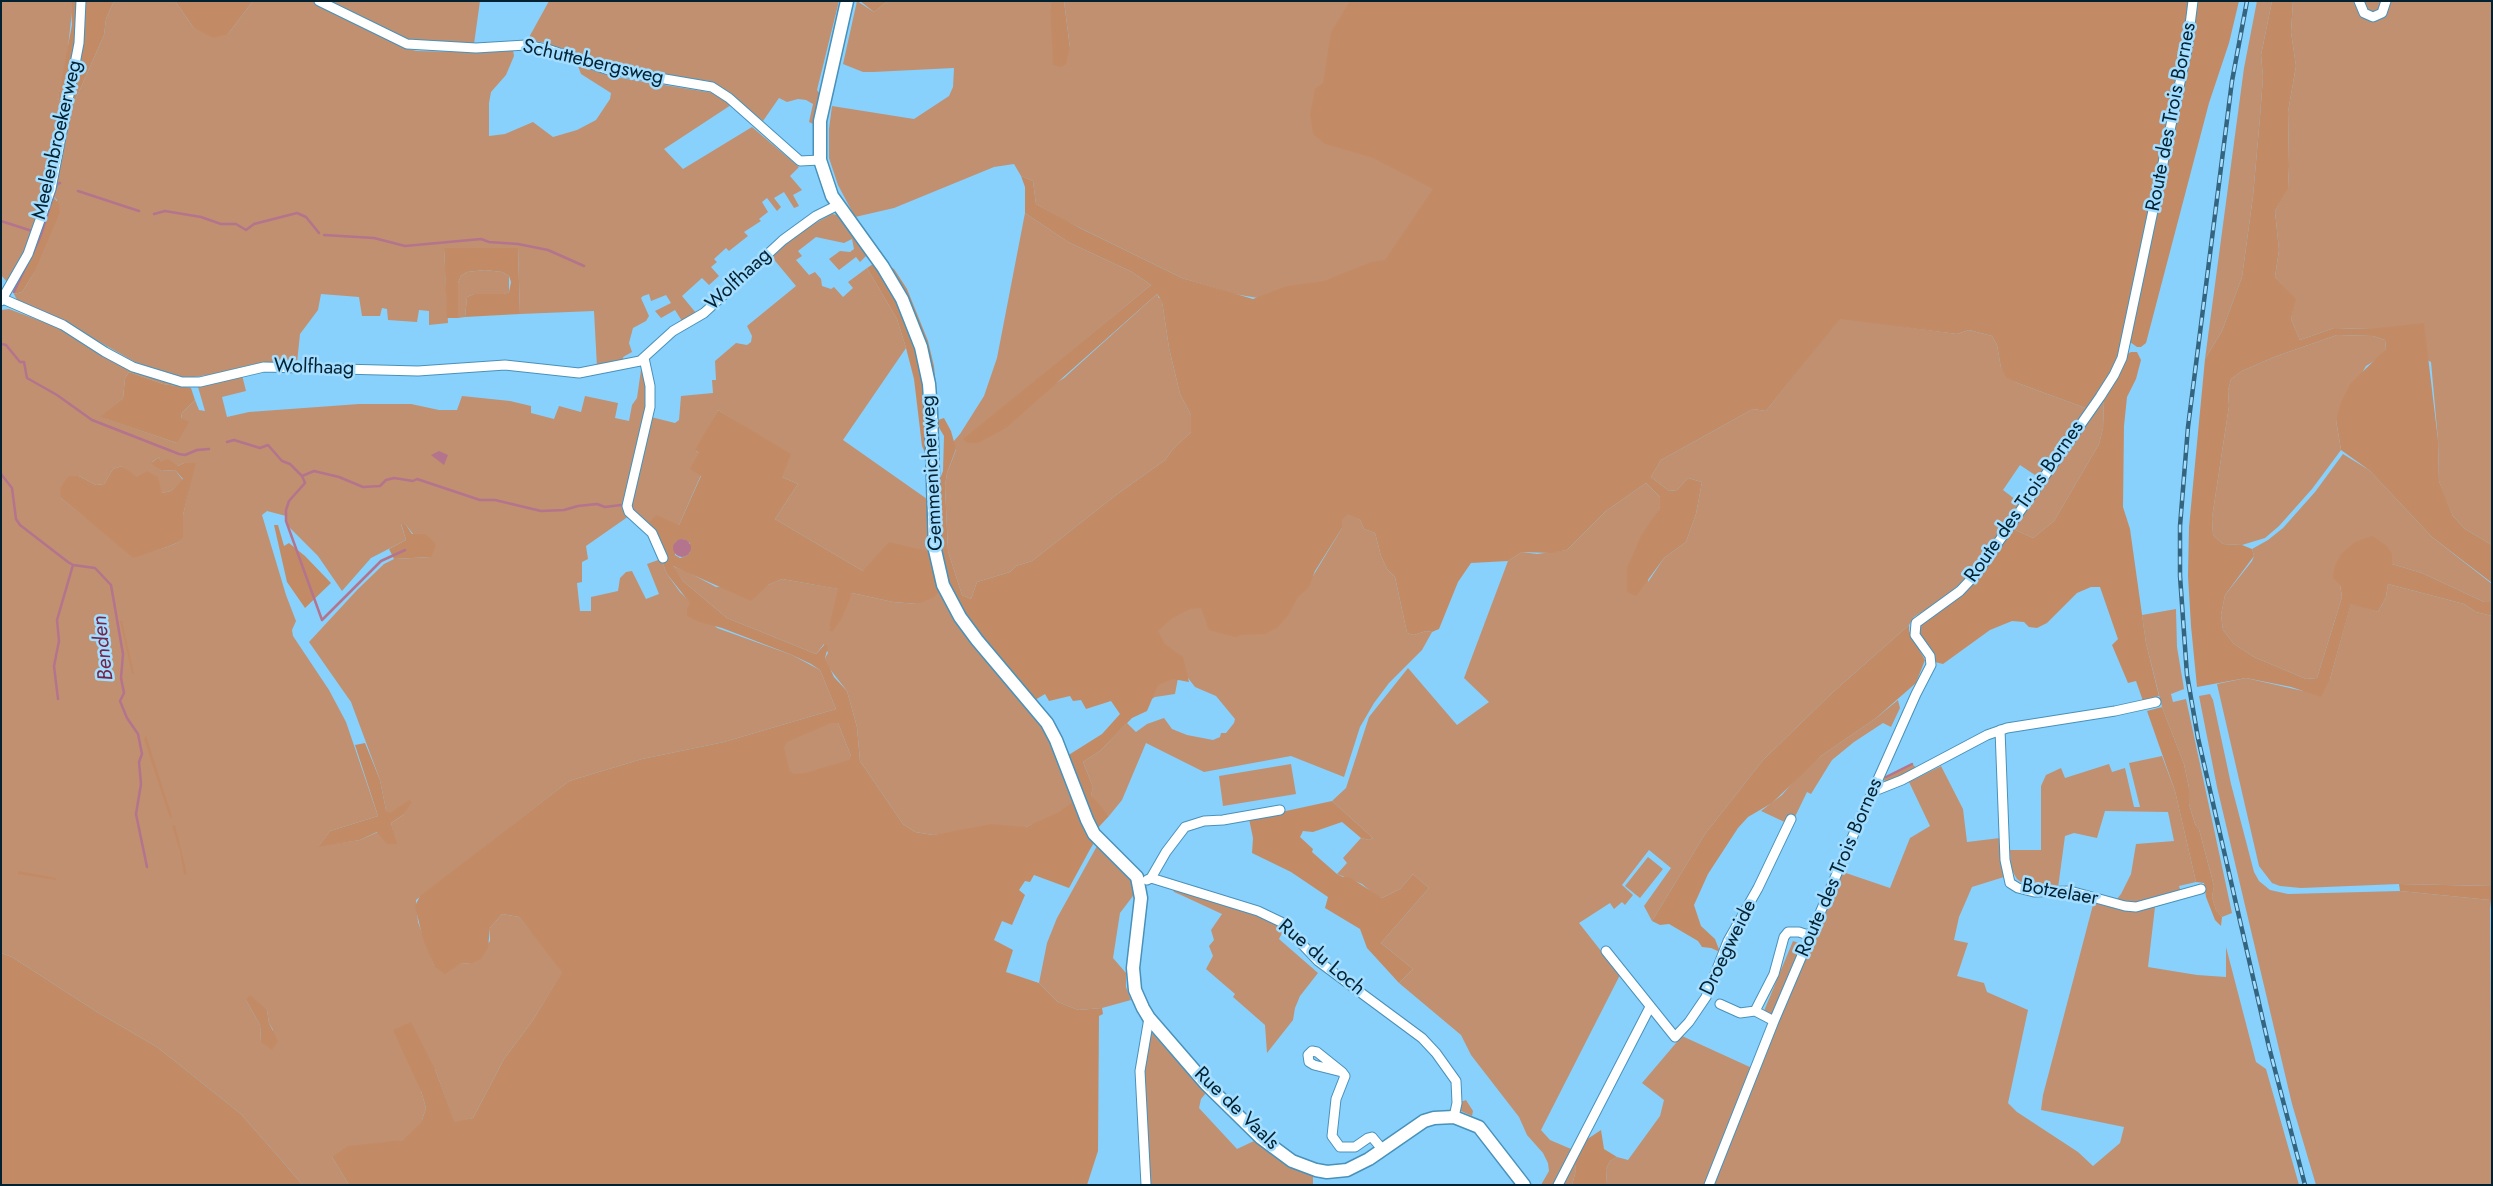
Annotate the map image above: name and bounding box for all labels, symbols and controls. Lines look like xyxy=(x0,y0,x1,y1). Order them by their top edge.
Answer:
street label: Route des Trois Bornes xyxy=(2142,21,2202,213)
street label: Schuttebergsweg xyxy=(520,35,666,91)
street label: Meelenbroekerweg xyxy=(28,58,88,222)
street label: Wolfhaag xyxy=(701,244,777,316)
street label: Wolfhaag xyxy=(273,355,355,381)
street label: Gemmenicherweg xyxy=(917,395,949,551)
street label: Route des Trois Bornes xyxy=(1960,417,2090,587)
water label: Benden xyxy=(88,614,120,682)
street label: Route des Trois Bornes xyxy=(1791,775,1889,961)
street label: Botzelaer xyxy=(2020,874,2100,912)
street label: Droegweide xyxy=(1696,896,1762,1000)
street label: Rue du Loch xyxy=(1273,915,1369,1001)
street label: Rue de Vaals xyxy=(1189,1063,1283,1155)

